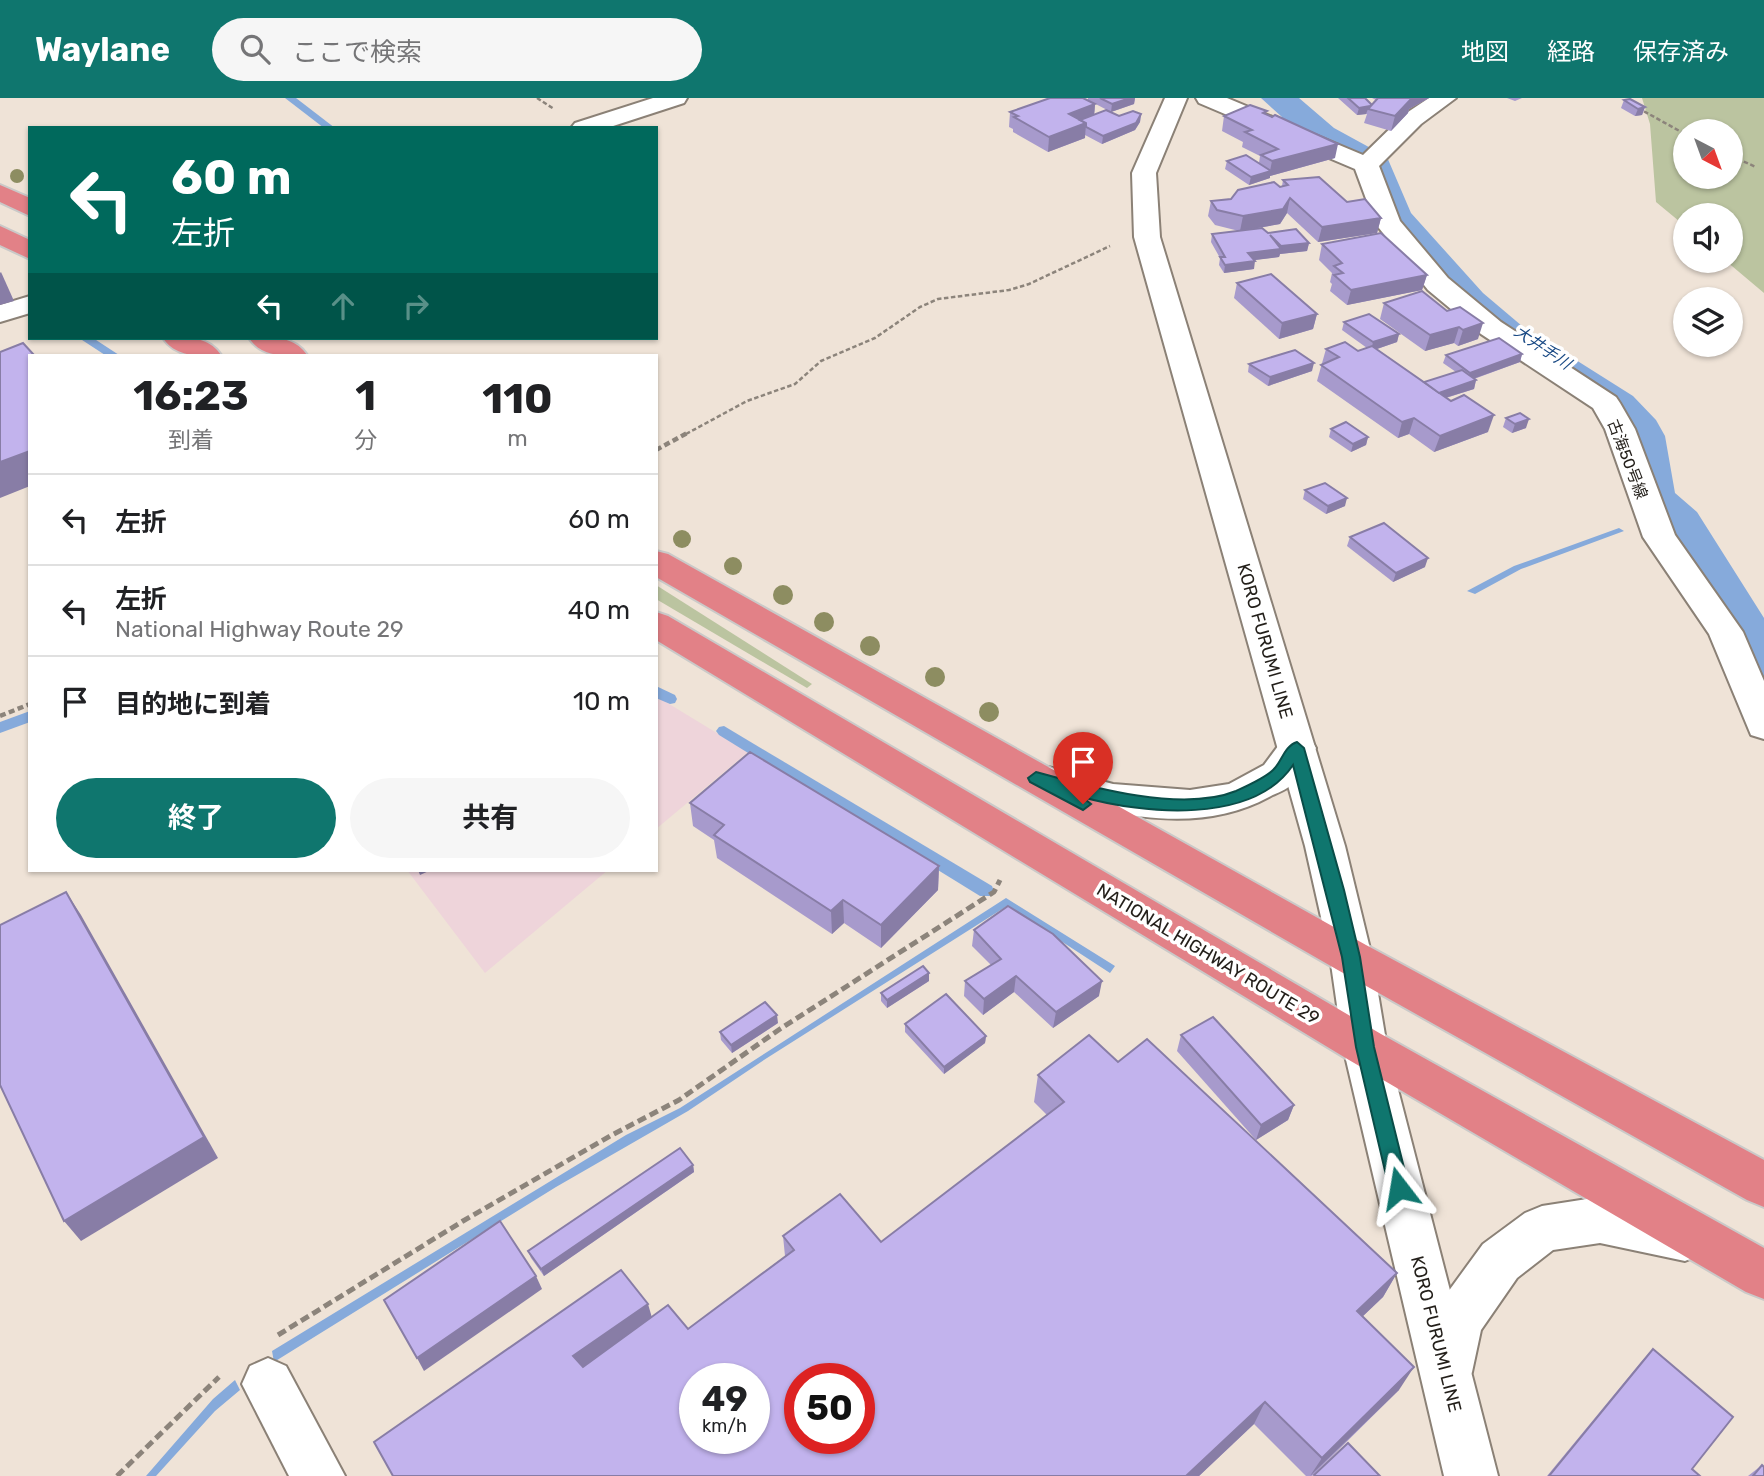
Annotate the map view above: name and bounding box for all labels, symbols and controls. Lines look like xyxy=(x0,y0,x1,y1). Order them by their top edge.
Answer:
search box xyxy=(212,18,702,81)
text: Waylane xyxy=(35,30,170,69)
icon: search xyxy=(236,30,274,68)
text: ここで検索 xyxy=(292,37,422,68)
text: 地図 xyxy=(1461,38,1509,66)
text: 経路 xyxy=(1547,38,1595,66)
text: 保存済み xyxy=(1633,38,1729,66)
north arrow xyxy=(1673,119,1743,189)
map controls xyxy=(1673,119,1743,357)
text: 60 m xyxy=(171,148,292,206)
icon: left xyxy=(56,154,147,245)
button: sound xyxy=(1673,203,1743,273)
text: 左折 xyxy=(171,214,235,252)
icon: left xyxy=(251,287,289,325)
icon: ahead xyxy=(324,287,362,325)
icon: right xyxy=(397,287,435,325)
button: layers xyxy=(1673,287,1743,357)
water label: 大井手川 xyxy=(1511,322,1576,374)
text: 16:23 xyxy=(133,371,249,421)
text: 1 xyxy=(355,371,376,421)
text: 110 xyxy=(482,374,553,424)
street label: 古海50号線 xyxy=(1604,417,1651,502)
text: m xyxy=(507,424,528,452)
text: 到着 xyxy=(168,426,214,454)
text: 分 xyxy=(354,426,377,454)
icon: left xyxy=(56,501,94,539)
text: 60 m xyxy=(568,504,630,535)
text: 左折 xyxy=(115,507,167,538)
street label: KORO FURUMI LINE xyxy=(1232,561,1298,721)
text: 左折 xyxy=(115,584,167,615)
icon: left xyxy=(56,592,94,630)
text: 40 m xyxy=(568,595,630,626)
text: National Highway Route 29 xyxy=(115,615,404,643)
icon: arrive xyxy=(56,683,94,721)
text: 10 m xyxy=(573,686,630,717)
text: 目的地に到着 xyxy=(115,689,271,720)
pin xyxy=(1053,732,1113,804)
icon: arrive xyxy=(1064,743,1102,781)
button: 終了 xyxy=(56,778,336,858)
button: 共有 xyxy=(350,778,630,858)
street label: NATIONAL HIGHWAY ROUTE 29 xyxy=(1093,879,1323,1029)
position arrow xyxy=(1362,1151,1436,1225)
street label: KORO FURUMI LINE xyxy=(1406,1254,1466,1414)
speed limit sign: 50 xyxy=(784,1363,875,1454)
text: 49 xyxy=(701,1378,748,1420)
text: km/h xyxy=(702,1415,747,1437)

